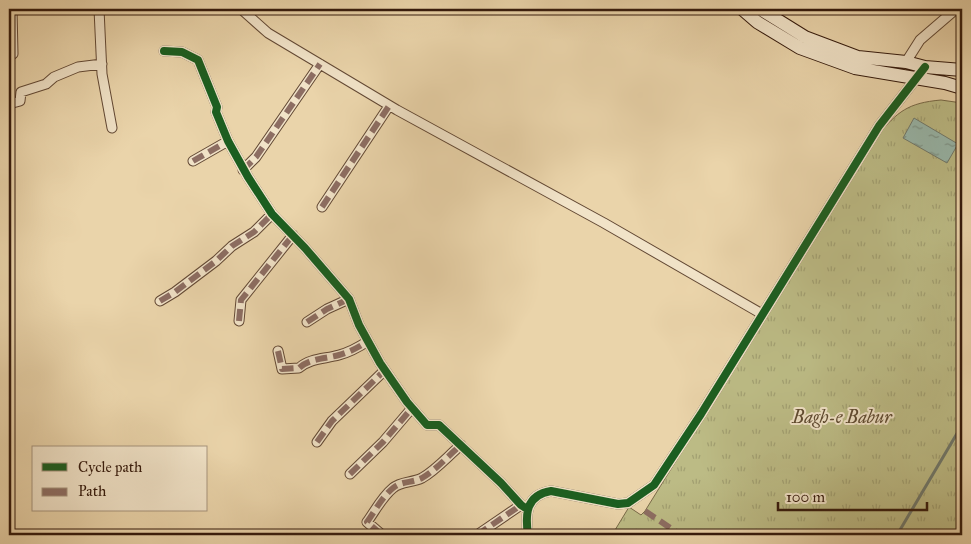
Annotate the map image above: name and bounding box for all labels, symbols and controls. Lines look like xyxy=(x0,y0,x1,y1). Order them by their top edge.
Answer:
park label: Bagh-e Babur xyxy=(791,406,893,428)
legend xyxy=(32,446,208,512)
text: Cycle path xyxy=(78,458,143,476)
scale bar xyxy=(778,479,927,511)
text: Path xyxy=(78,482,107,500)
text: 100 m xyxy=(786,488,826,506)

